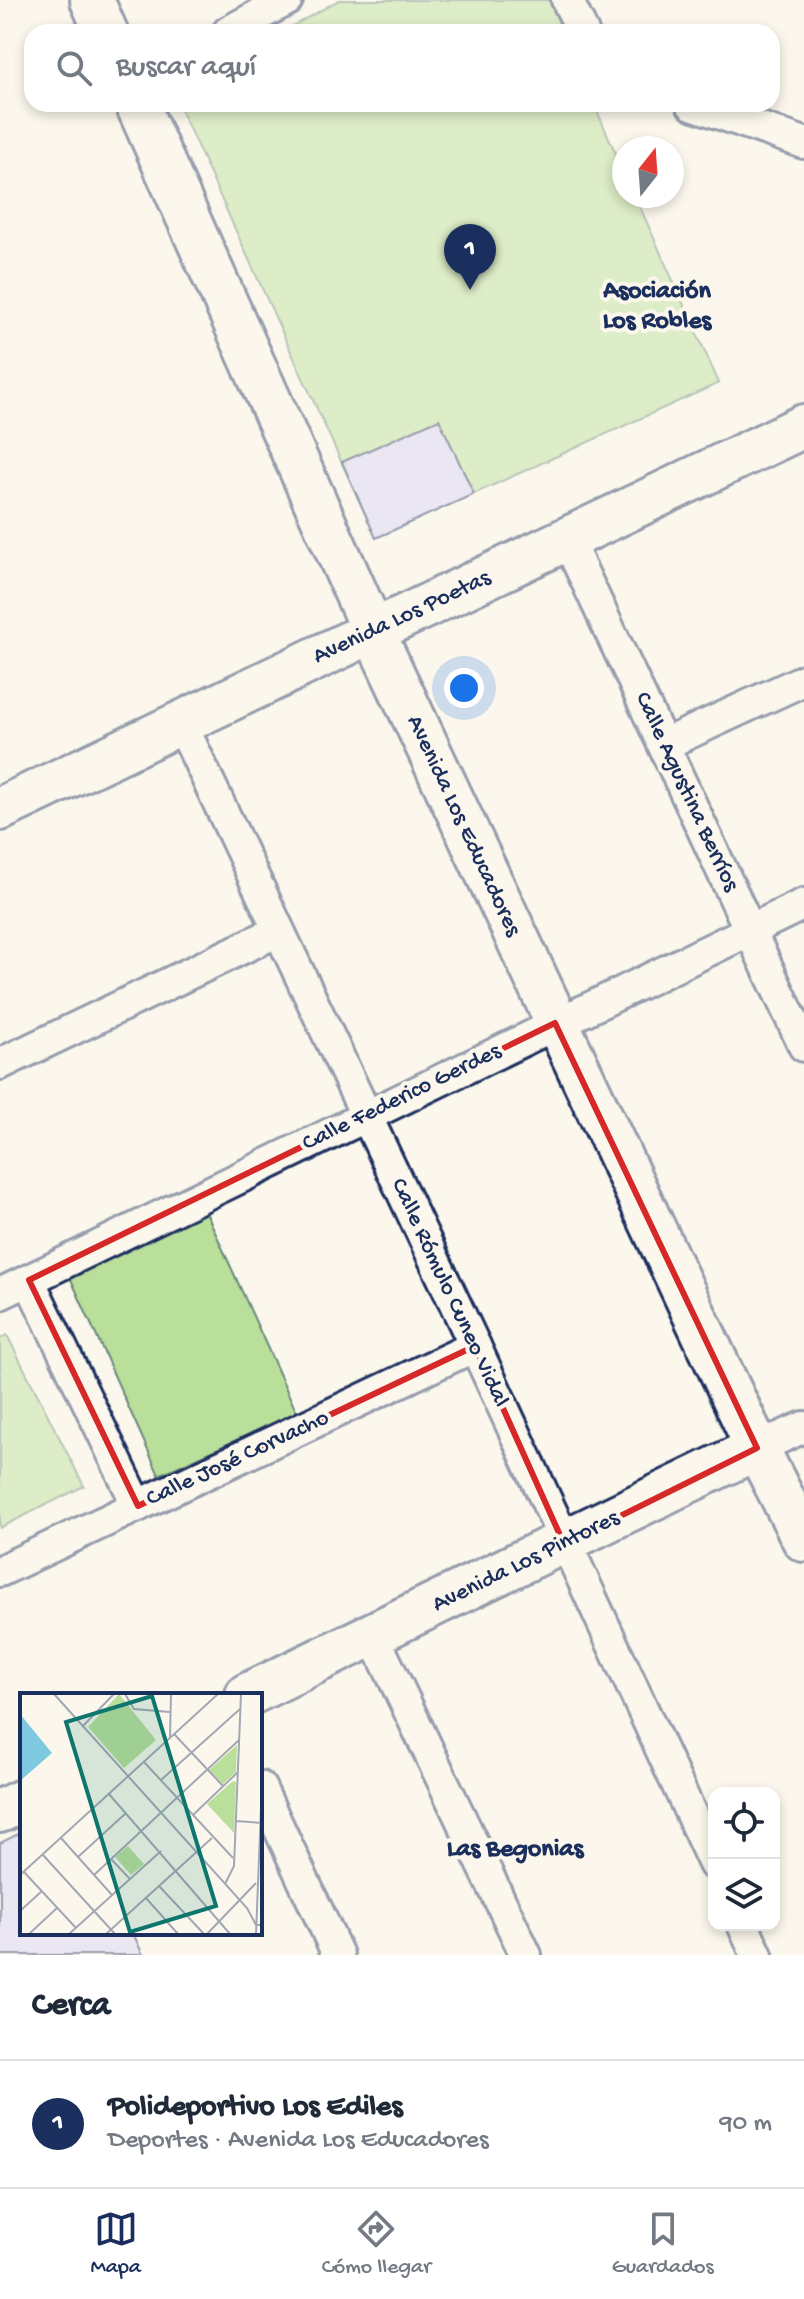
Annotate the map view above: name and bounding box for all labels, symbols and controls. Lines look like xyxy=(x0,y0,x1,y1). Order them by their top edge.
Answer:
search box xyxy=(24,24,780,112)
icon: search xyxy=(52,46,96,90)
text: Buscar aquí xyxy=(116,51,256,86)
north arrow xyxy=(612,136,684,208)
pin: 1 xyxy=(444,224,496,290)
district label: Asociación Los Robles xyxy=(602,277,713,338)
street label: Avenida Los Poetas xyxy=(309,564,496,672)
your location xyxy=(444,668,484,708)
street label: Calle Agustina Berríos xyxy=(627,688,745,897)
street label: Avenida Los Educadores xyxy=(399,711,527,942)
street label: Calle Federico Gerdes xyxy=(298,1037,507,1159)
street label: Calle Rómulo Cuneo Vidal xyxy=(383,1174,515,1412)
street label: Calle José Corvacho xyxy=(142,1404,334,1514)
street label: Avenida Los Pintores xyxy=(428,1504,625,1620)
inset map xyxy=(20,1693,262,1935)
map controls xyxy=(708,1787,780,1931)
button: locate xyxy=(708,1787,780,1859)
district label: Las Begonias xyxy=(447,1835,585,1866)
button: layers xyxy=(708,1859,780,1931)
text: Cerca xyxy=(32,1987,110,2027)
text: Polideportivo Los Ediles xyxy=(108,2091,403,2126)
text: 1 xyxy=(53,2109,63,2140)
text: 90 m xyxy=(720,2109,772,2140)
text: Deportes · Avenida Los Educadores xyxy=(108,2126,489,2157)
tab: Mapa xyxy=(90,2207,141,2281)
tab: Cómo llegar xyxy=(322,2207,431,2281)
tab: Guardados xyxy=(612,2207,714,2281)

